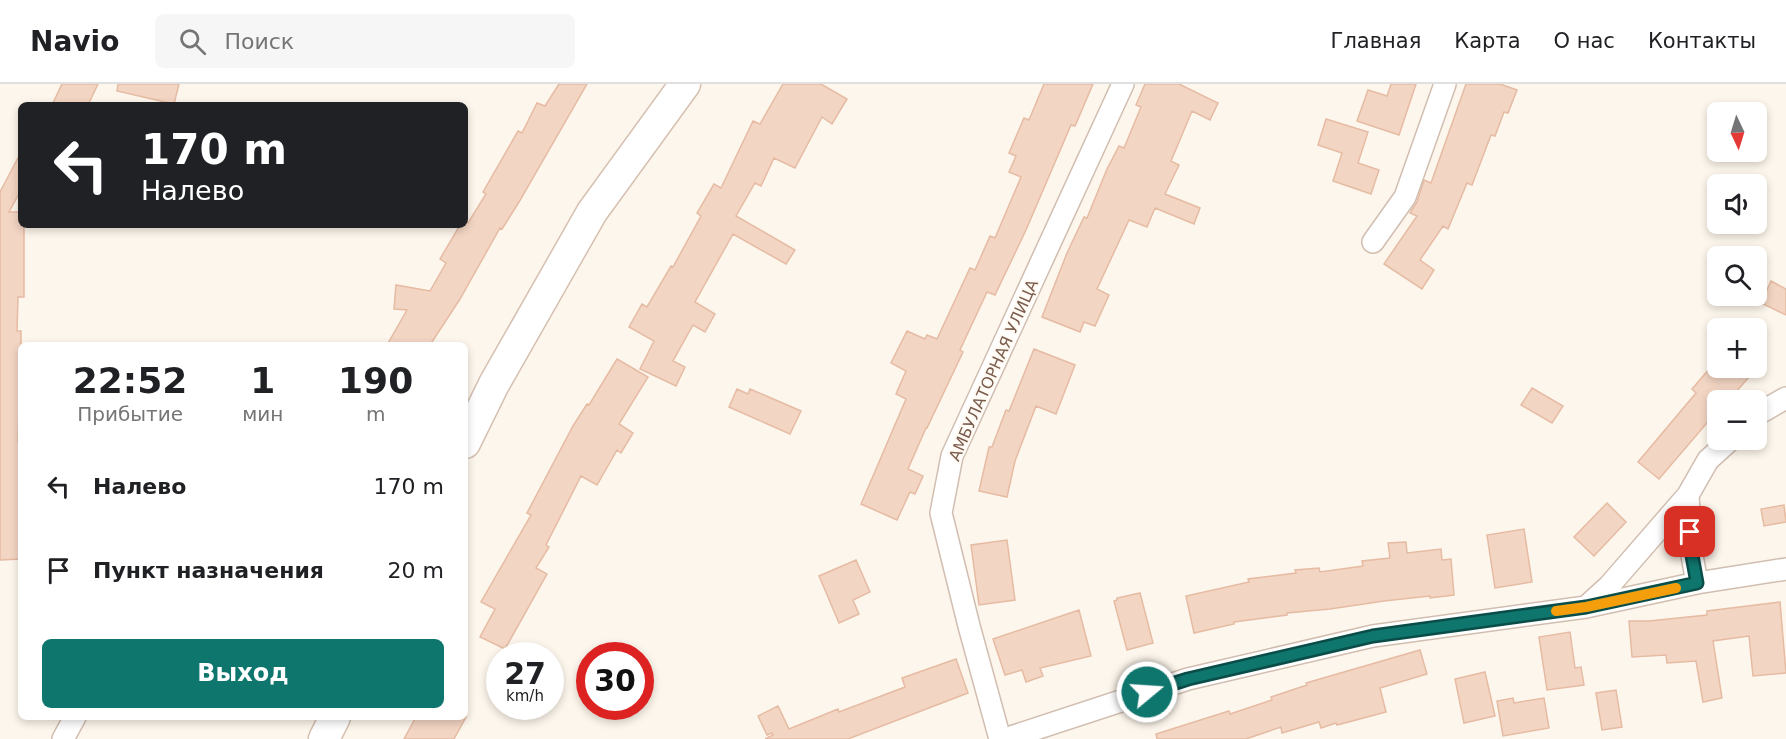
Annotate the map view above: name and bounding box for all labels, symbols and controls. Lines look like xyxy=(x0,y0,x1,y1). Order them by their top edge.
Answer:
search box xyxy=(155,14,575,68)
text: Navio xyxy=(30,25,119,58)
icon: search xyxy=(176,25,209,58)
text: Поиск xyxy=(224,29,294,54)
text: Главная xyxy=(1331,29,1421,53)
text: Карта xyxy=(1454,29,1521,53)
text: О нас xyxy=(1554,29,1615,53)
text: Контакты xyxy=(1648,29,1756,53)
north arrow xyxy=(1707,102,1767,162)
map controls xyxy=(1707,102,1767,450)
text: 170 m xyxy=(141,125,287,174)
icon: left xyxy=(42,126,120,204)
button: sound xyxy=(1707,174,1767,234)
text: Налево xyxy=(141,175,244,206)
button: search xyxy=(1707,246,1767,306)
street label: АМБУЛАТОРНАЯ УЛИЦА xyxy=(945,276,1042,464)
button: + xyxy=(1707,318,1767,378)
text: 22:52 xyxy=(73,360,187,401)
text: 1 xyxy=(250,360,275,401)
text: 190 xyxy=(338,360,413,401)
button: − xyxy=(1707,390,1767,450)
text: Прибытие xyxy=(77,402,183,426)
text: мин xyxy=(242,402,283,426)
text: m xyxy=(366,402,385,426)
icon: left xyxy=(42,470,75,503)
text: Налево xyxy=(93,474,186,499)
text: 170 m xyxy=(374,474,444,499)
pin xyxy=(1664,506,1715,557)
icon: arrive xyxy=(1673,515,1706,548)
icon: arrive xyxy=(42,554,75,587)
text: Пункт назначения xyxy=(93,558,324,583)
text: 20 m xyxy=(388,558,444,583)
button: Выход xyxy=(42,639,444,708)
speed limit sign: 30 xyxy=(576,642,654,720)
text: 27 xyxy=(504,656,546,691)
position arrow xyxy=(1115,660,1179,724)
text: km/h xyxy=(506,687,544,705)

